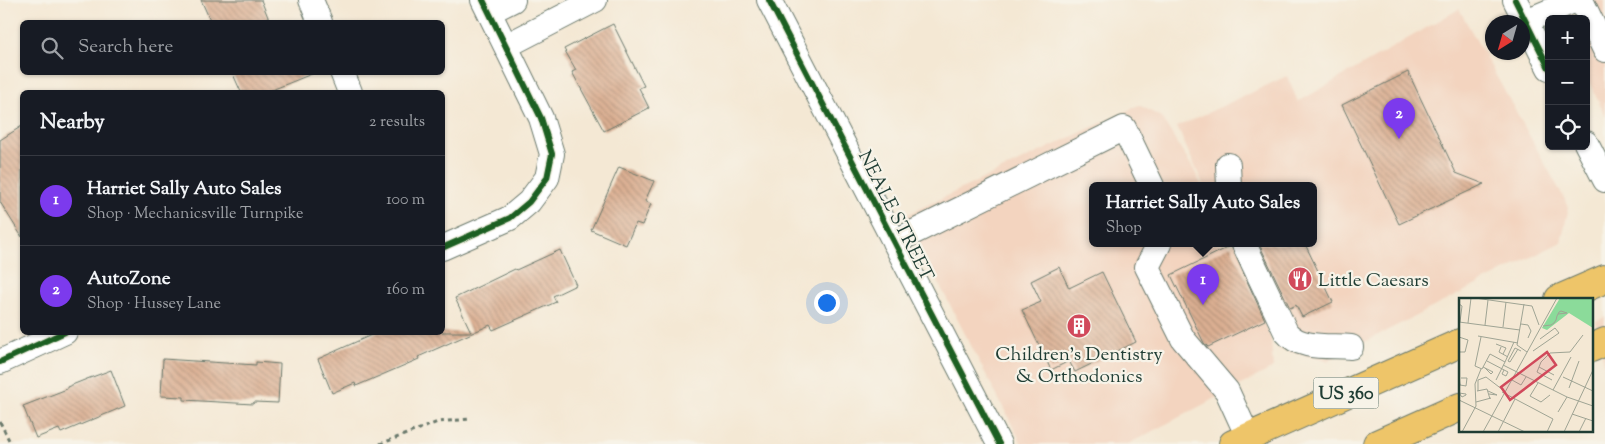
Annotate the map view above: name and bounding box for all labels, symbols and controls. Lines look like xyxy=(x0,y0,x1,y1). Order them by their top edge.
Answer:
north arrow xyxy=(1485,15,1530,60)
map controls xyxy=(1545,15,1590,150)
button: + xyxy=(1545,15,1590,60)
search box xyxy=(20,20,445,75)
icon: search xyxy=(38,34,66,62)
text: Search here xyxy=(78,34,173,61)
button: − xyxy=(1545,60,1590,105)
pin: 2 xyxy=(1383,98,1415,139)
button: locate xyxy=(1545,105,1590,150)
text: Nearby xyxy=(40,108,105,138)
text: 2 results xyxy=(369,111,425,134)
street label: NEALE STREET xyxy=(850,146,939,286)
text: Harriet Sally Auto Sales xyxy=(87,176,282,203)
popup xyxy=(1089,182,1317,247)
text: 1 xyxy=(53,189,59,212)
text: 100 m xyxy=(386,189,425,212)
text: Harriet Sally Auto Sales xyxy=(1106,190,1300,217)
text: Shop · Mechanicsville Turnpike xyxy=(87,203,304,226)
text: Shop xyxy=(1106,217,1142,240)
pin: 1 xyxy=(1187,264,1219,305)
text: AutoZone xyxy=(87,266,171,293)
restaurant icon: Little Caesars xyxy=(1287,266,1313,292)
place label: Little Caesars xyxy=(1318,268,1429,295)
text: 2 xyxy=(52,279,60,302)
text: 160 m xyxy=(387,279,425,302)
your location xyxy=(814,290,840,316)
text: Shop · Hussey Lane xyxy=(87,293,221,316)
inset map xyxy=(1459,298,1592,432)
building icon: Children's Dentistry & Orthodonics xyxy=(1066,313,1092,339)
place label: Children's Dentistry & Orthodonics xyxy=(995,342,1163,391)
road number: US 360 xyxy=(1314,378,1378,408)

